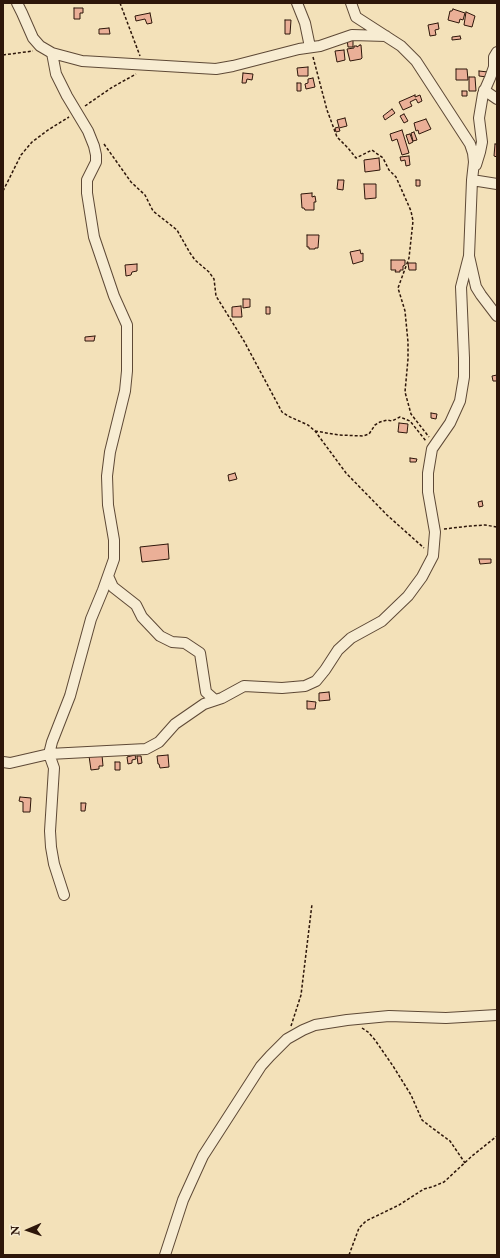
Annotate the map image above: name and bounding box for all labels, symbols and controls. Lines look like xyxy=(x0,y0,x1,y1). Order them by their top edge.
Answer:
north arrow xyxy=(8,1210,48,1250)
text: N xyxy=(9,1225,22,1236)

